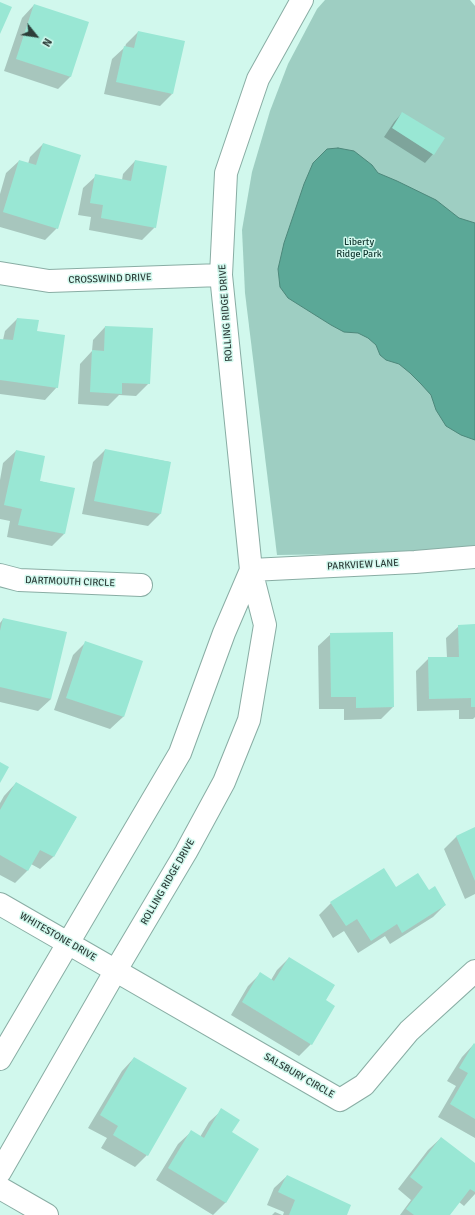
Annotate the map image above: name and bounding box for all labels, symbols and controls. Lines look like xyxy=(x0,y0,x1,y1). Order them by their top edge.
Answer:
north arrow xyxy=(16,16,56,56)
text: N xyxy=(39,36,54,49)
park label: Liberty Ridge Park xyxy=(336,236,382,260)
street label: ROLLING RIDGE DRIVE xyxy=(217,264,235,362)
street label: CROSSWIND DRIVE xyxy=(68,272,152,286)
street label: PARKVIEW LANE xyxy=(327,557,399,573)
street label: DARTMOUTH CIRCLE xyxy=(25,574,115,590)
street label: ROLLING RIDGE DRIVE xyxy=(138,837,198,927)
street label: WHITESTONE DRIVE xyxy=(17,910,99,964)
street label: SALSBURY CIRCLE xyxy=(261,1051,337,1101)

